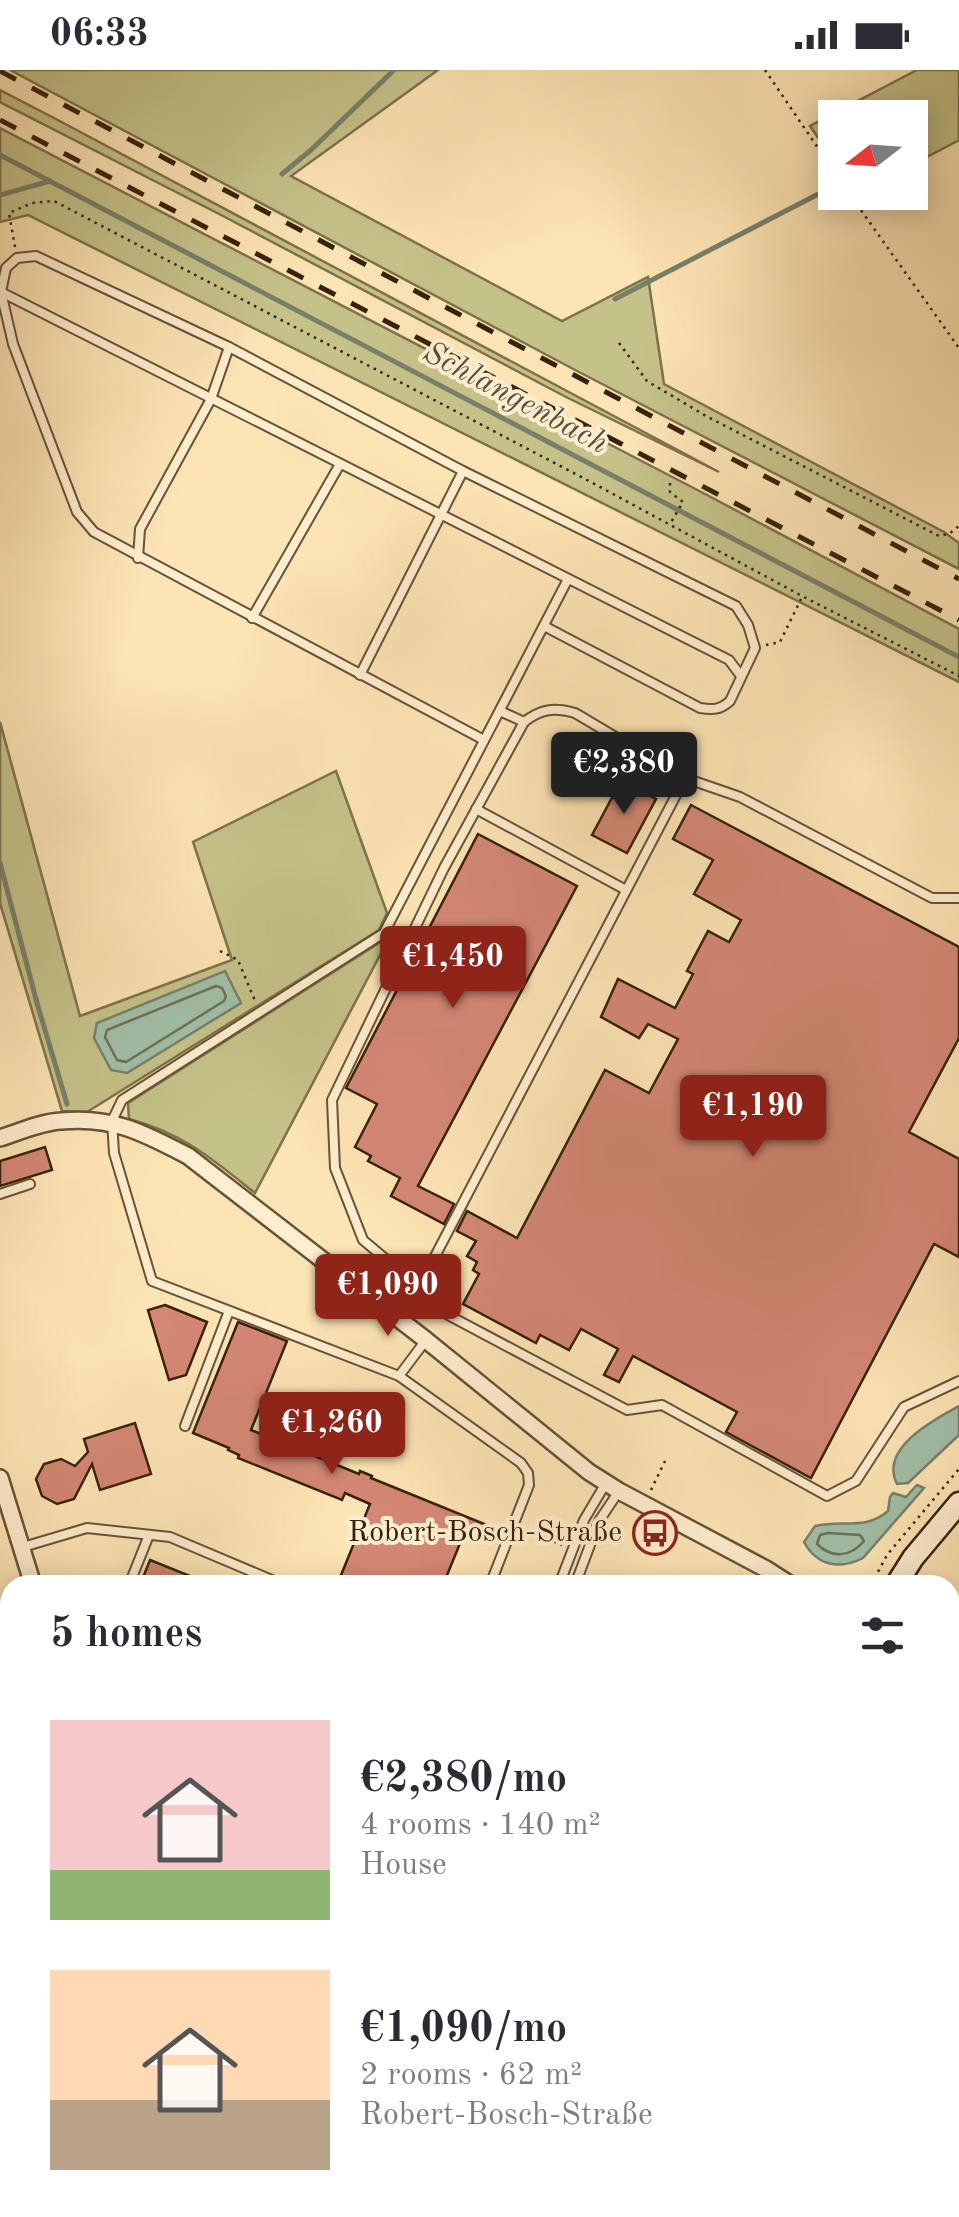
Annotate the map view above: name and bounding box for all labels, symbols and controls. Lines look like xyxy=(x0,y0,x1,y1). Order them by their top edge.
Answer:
text: 06:33 xyxy=(50,16,149,54)
north arrow xyxy=(818,100,928,210)
map controls xyxy=(818,100,928,210)
water label: Schlangenbach xyxy=(418,337,612,461)
pin: €2,380 xyxy=(543,732,705,817)
text: €2,380 xyxy=(573,748,675,780)
pin: €1,450 xyxy=(372,926,534,1011)
text: €1,450 xyxy=(402,942,504,974)
pin: €1,190 xyxy=(672,1075,834,1160)
text: €1,190 xyxy=(702,1091,804,1123)
pin: €1,090 xyxy=(307,1254,469,1339)
text: €1,090 xyxy=(337,1270,439,1302)
pin: €1,260 xyxy=(251,1392,413,1477)
text: €1,260 xyxy=(281,1408,383,1440)
bus stop icon: Robert-Bosch-Straße xyxy=(632,1510,678,1556)
place label: Robert-Bosch-Straße xyxy=(348,1518,622,1548)
icon: filters xyxy=(855,1608,910,1663)
text: 5 homes xyxy=(50,1614,202,1656)
text: €2,380/mo xyxy=(360,1759,567,1801)
icon: home xyxy=(130,1760,250,1880)
text: 4 rooms · 140 m² xyxy=(360,1810,601,1842)
text: House xyxy=(360,1850,447,1882)
text: €1,090/mo xyxy=(360,2009,567,2051)
icon: home xyxy=(130,2010,250,2130)
text: 2 rooms · 62 m² xyxy=(360,2060,582,2092)
text: Robert-Bosch-Straße xyxy=(360,2100,653,2132)

